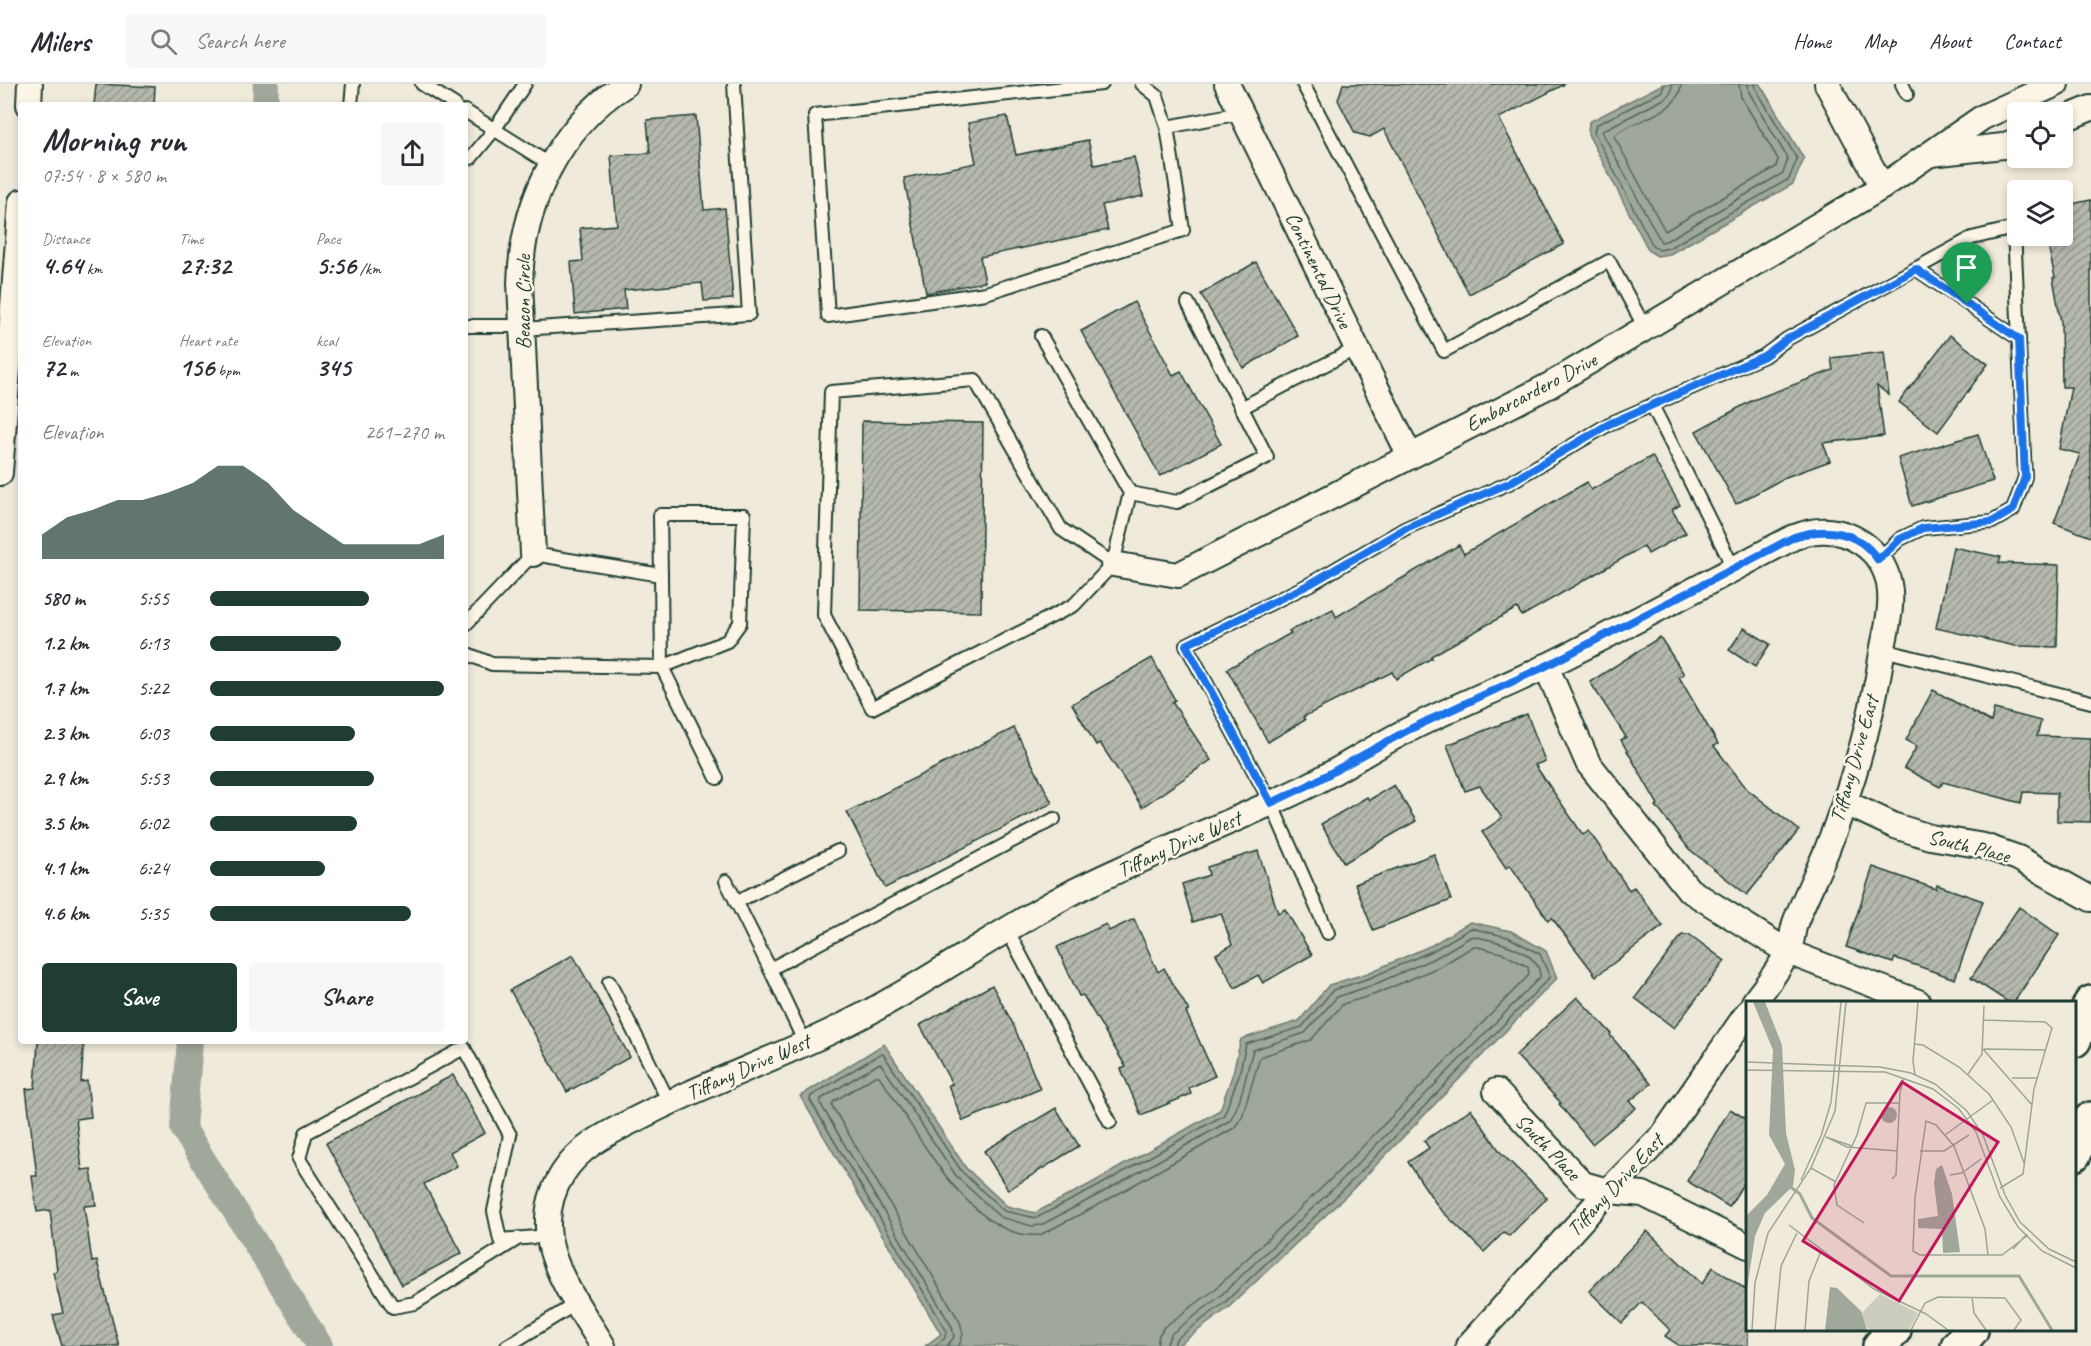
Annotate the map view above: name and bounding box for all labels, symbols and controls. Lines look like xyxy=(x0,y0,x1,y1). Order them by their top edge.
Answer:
search box xyxy=(126,14,546,68)
text: Milers xyxy=(30,24,90,59)
icon: search xyxy=(147,25,180,58)
text: Search here xyxy=(195,27,285,55)
text: Home xyxy=(1793,28,1831,54)
text: Map xyxy=(1864,28,1896,54)
text: About xyxy=(1929,28,1971,54)
text: Contact xyxy=(2004,28,2061,54)
map controls xyxy=(2007,102,2073,246)
button: locate xyxy=(2007,102,2073,168)
text: Morning run xyxy=(42,119,186,161)
button: share xyxy=(381,122,444,185)
text: 07:54 · 8 × 580 m xyxy=(42,163,166,188)
button: layers xyxy=(2007,180,2073,246)
street label: Continental Drive xyxy=(1280,208,1359,333)
text: Distance xyxy=(42,229,90,249)
text: Time xyxy=(179,229,203,249)
text: Pace xyxy=(316,229,341,249)
pin xyxy=(1941,242,1992,304)
text: 4.64 xyxy=(42,249,83,282)
text: 27:32 xyxy=(179,249,231,282)
text: 5:56 xyxy=(316,249,356,282)
icon: arrive xyxy=(1950,251,1983,284)
street label: Beacon Circle xyxy=(510,253,536,349)
text: km xyxy=(83,259,102,279)
text: /km xyxy=(356,259,381,279)
text: Elevation xyxy=(42,331,91,351)
text: Heart rate xyxy=(179,331,237,351)
text: kcal xyxy=(316,331,337,351)
street label: Embarcardero Drive xyxy=(1461,346,1602,437)
text: 72 xyxy=(42,351,65,384)
text: 156 xyxy=(179,351,214,384)
text: 345 xyxy=(316,351,351,384)
text: m xyxy=(65,361,78,381)
text: bpm xyxy=(214,361,240,381)
text: Elevation xyxy=(42,420,104,445)
text: 261–270 m xyxy=(365,420,444,445)
text: 580 m xyxy=(42,586,85,611)
text: 5:55 xyxy=(138,586,169,611)
text: 1.2 km xyxy=(42,631,89,656)
text: 6:13 xyxy=(138,631,169,656)
text: 1.7 km xyxy=(42,676,88,701)
text: 5:22 xyxy=(138,676,169,701)
street label: Tiffany Drive East xyxy=(1824,690,1885,825)
text: 2.3 km xyxy=(42,721,89,746)
text: 6:03 xyxy=(138,721,169,746)
text: 2.9 km xyxy=(42,766,88,791)
text: 5:53 xyxy=(138,766,169,791)
street label: Tiffany Drive West xyxy=(1113,804,1248,883)
text: 3.5 km xyxy=(42,811,88,836)
text: 6:02 xyxy=(138,811,169,836)
street label: South Place xyxy=(1926,823,2015,869)
text: 4.1 km xyxy=(42,856,89,881)
text: 6:24 xyxy=(138,856,169,881)
text: 4.6 km xyxy=(42,901,89,926)
text: 5:35 xyxy=(138,901,169,926)
button: Save xyxy=(42,963,237,1032)
button: Share xyxy=(249,963,444,1032)
inset map xyxy=(1746,1001,2076,1331)
street label: Tiffany Drive West xyxy=(682,1027,817,1106)
street label: South Place xyxy=(1510,1108,1588,1187)
street label: Tiffany Drive East xyxy=(1561,1126,1671,1242)

